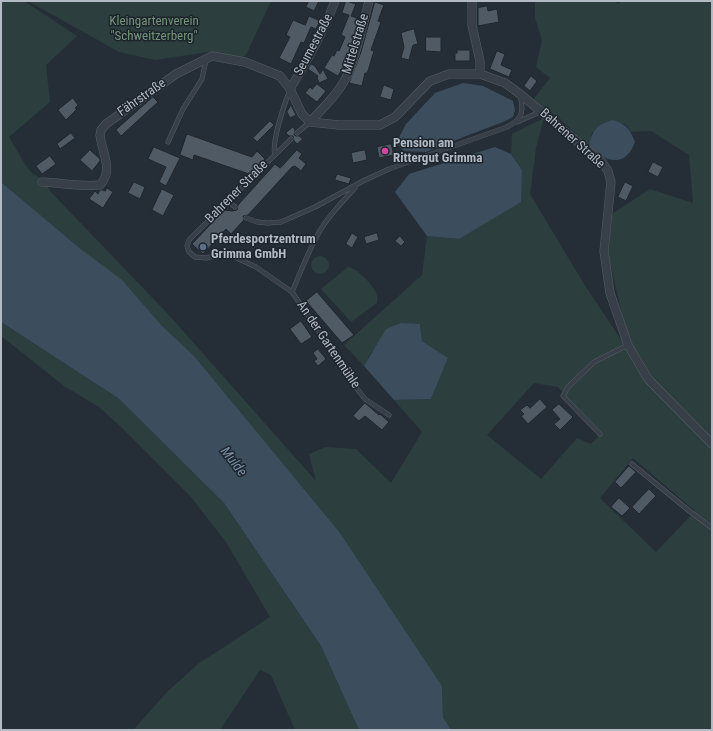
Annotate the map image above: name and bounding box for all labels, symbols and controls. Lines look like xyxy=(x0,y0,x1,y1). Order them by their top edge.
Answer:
street label: Seumestraße xyxy=(291,11,337,79)
street label: Mittelstraße xyxy=(339,12,373,76)
park label: Kleingartenverein "Schweitzerberg" xyxy=(109,14,199,45)
street label: Fährstraße xyxy=(115,76,169,120)
street label: Bahrener Straße xyxy=(536,106,608,172)
place label: Pension am Rittergut Grimma xyxy=(393,136,482,167)
marker: Pension am Rittergut Grimma xyxy=(380,146,390,156)
street label: Bahrener Straße xyxy=(202,157,272,227)
place label: Pferdesportzentrum Grimma GmbH xyxy=(211,232,316,263)
marker: Pferdesportzentrum Grimma GmbH xyxy=(198,242,208,252)
street label: An der Gartenmühle xyxy=(293,298,363,392)
water label: Mulde xyxy=(216,444,250,480)

